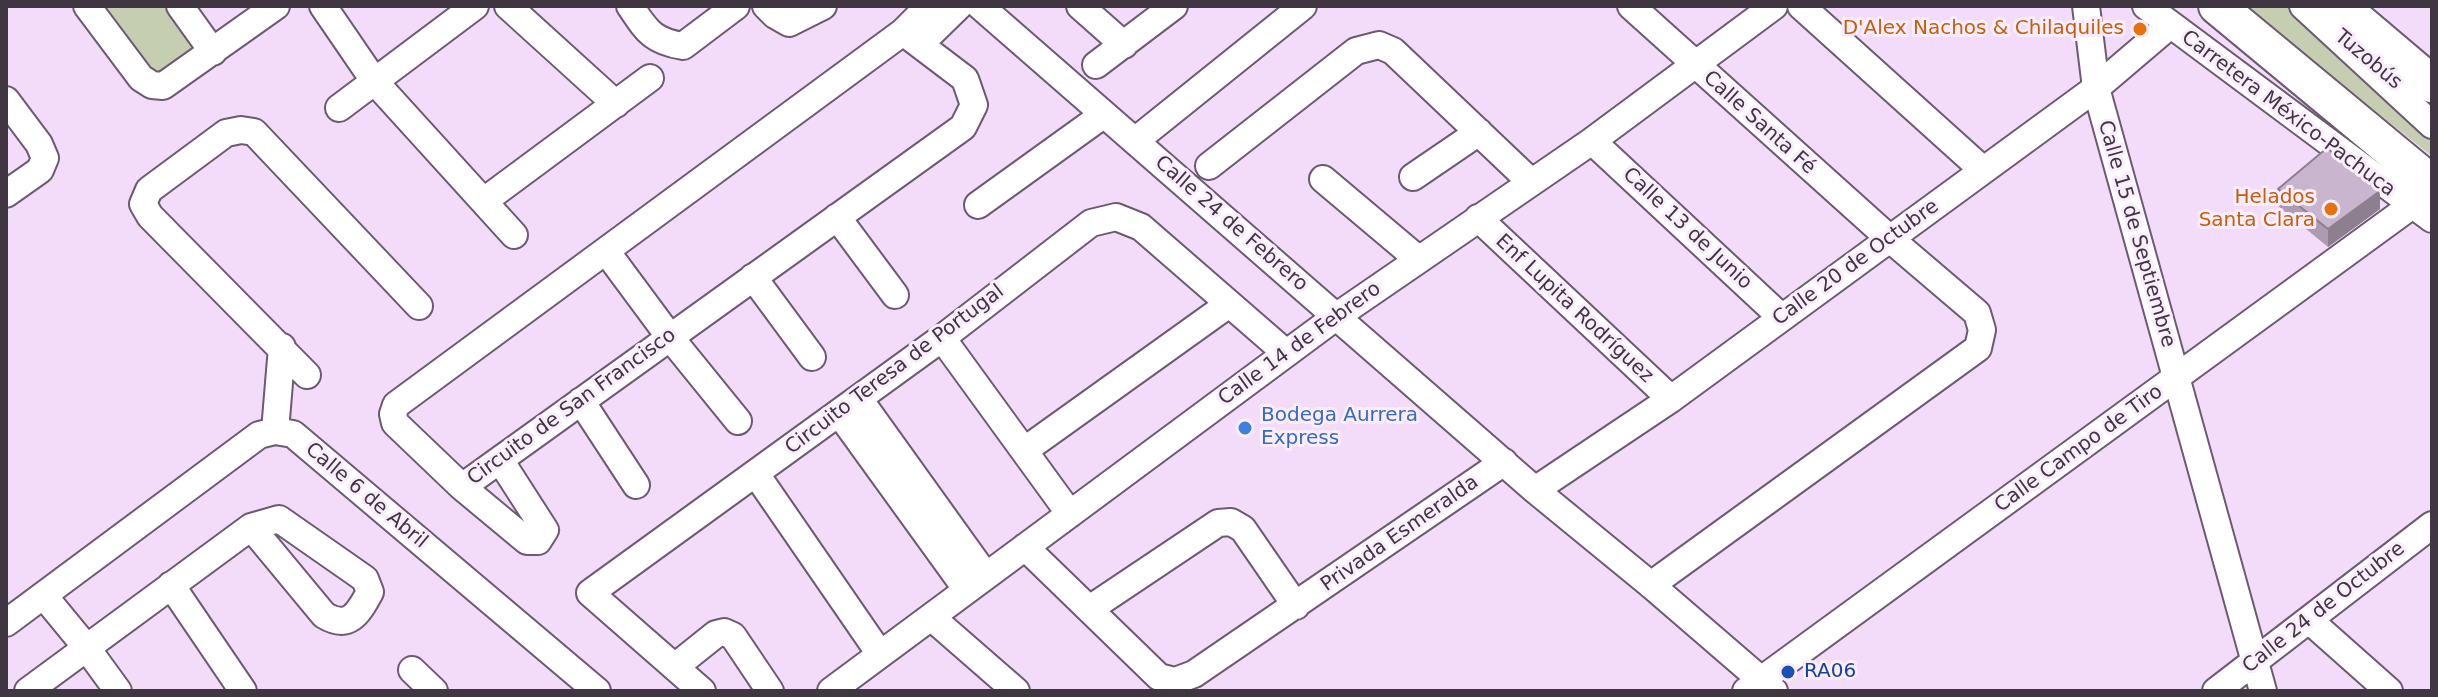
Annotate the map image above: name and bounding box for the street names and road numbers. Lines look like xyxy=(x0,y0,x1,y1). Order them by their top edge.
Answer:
street label: Tuzobús xyxy=(2329,25,2407,95)
street label: Carretera México-Pachuca xyxy=(2176,26,2400,202)
street label: Calle Santa Fé xyxy=(1698,66,1820,180)
street label: Calle 15 de Septiembre xyxy=(2092,118,2180,350)
street label: Calle 24 de Febrero xyxy=(1150,151,1312,297)
street label: Calle 13 de Junio xyxy=(1617,163,1757,295)
street label: Calle 20 de Octubre xyxy=(1768,195,1944,331)
street label: Enf Lupita Rodríguez xyxy=(1490,230,1658,388)
street label: Calle 14 de Febrero xyxy=(1214,277,1386,411)
street label: Circuito Teresa de Portugal xyxy=(781,280,1009,460)
street label: Circuito de San Francisco xyxy=(463,323,681,491)
street label: Calle Campo de Tiro xyxy=(1990,380,2168,518)
street label: Calle 6 de Abril xyxy=(300,438,432,554)
street label: Privada Esmeralda xyxy=(1317,471,1483,597)
street label: Calle 24 de Octubre xyxy=(2238,537,2410,679)

